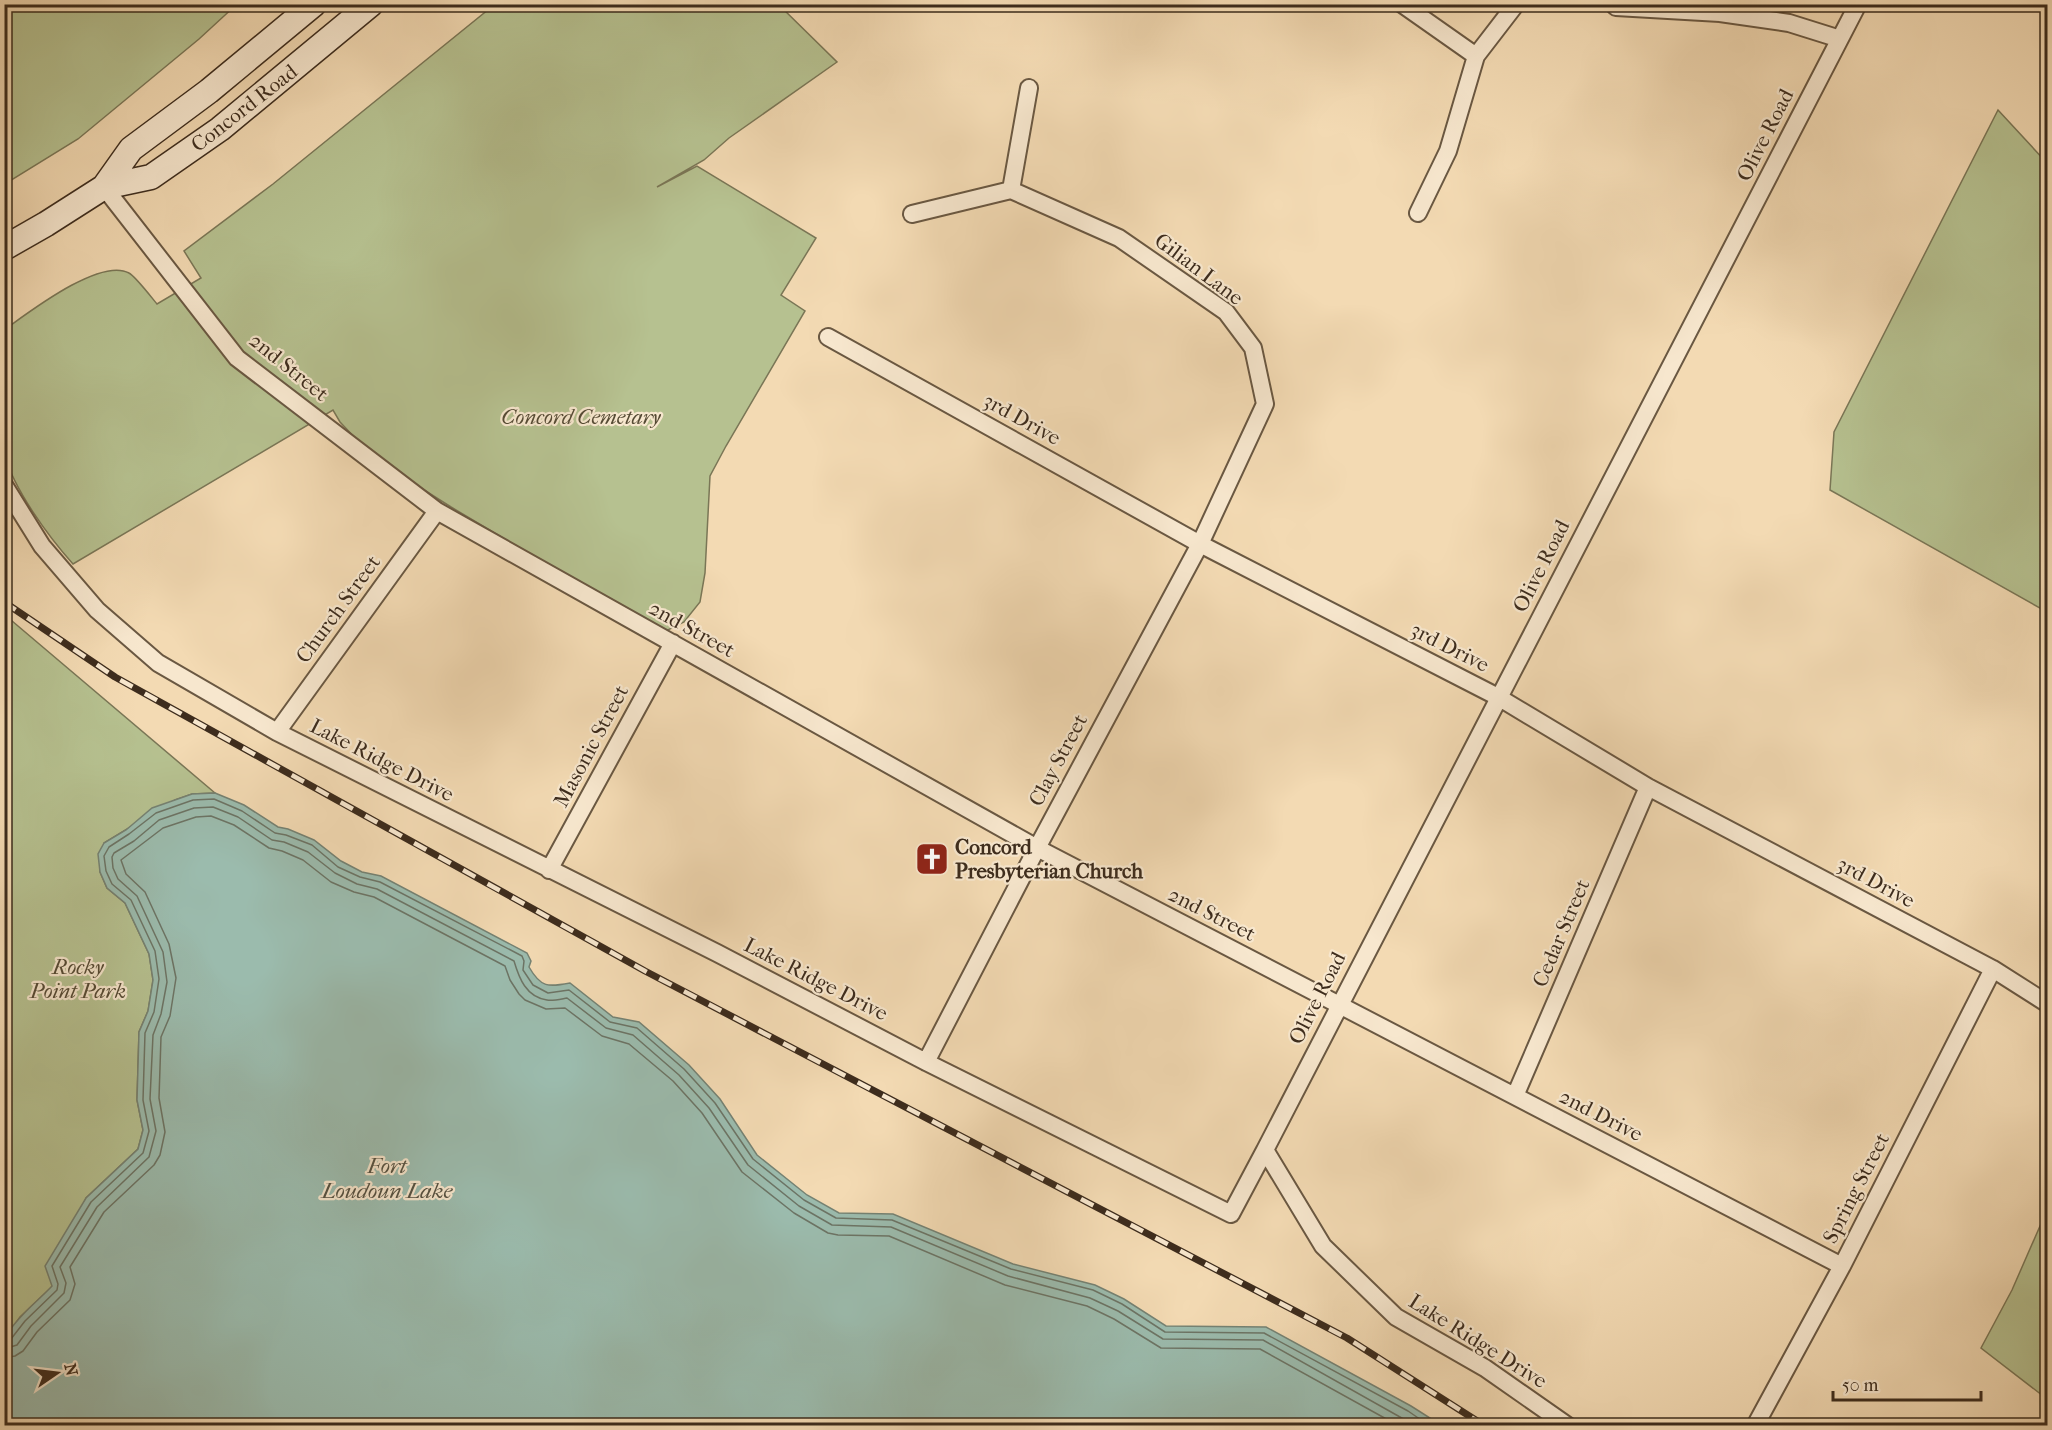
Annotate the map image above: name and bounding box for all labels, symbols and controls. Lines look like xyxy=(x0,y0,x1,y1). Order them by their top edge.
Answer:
street label: Concord Road xyxy=(186,59,302,157)
street label: Olive Road xyxy=(1732,84,1799,185)
street label: Gilian Lane xyxy=(1150,228,1248,310)
street label: 2nd Street xyxy=(245,328,334,406)
street label: 3rd Drive xyxy=(979,388,1065,450)
park label: Concord Cemetary xyxy=(501,405,662,429)
street label: Olive Road xyxy=(1508,515,1575,616)
street label: Church Street xyxy=(291,550,385,668)
street label: 2nd Street xyxy=(645,596,739,663)
street label: 3rd Drive xyxy=(1407,617,1493,677)
street label: Masonic Street xyxy=(549,680,633,811)
street label: Clay Street xyxy=(1024,710,1092,810)
street label: Lake Ridge Drive xyxy=(306,713,458,807)
place label: Concord Presbyterian Church xyxy=(955,835,1143,883)
church icon: Concord Presbyterian Church xyxy=(914,841,950,877)
street label: 3rd Drive xyxy=(1833,852,1919,912)
street label: Cedar Street xyxy=(1528,875,1595,990)
street label: 2nd Street xyxy=(1165,882,1260,946)
street label: Lake Ridge Drive xyxy=(740,932,892,1026)
street label: Olive Road xyxy=(1284,947,1351,1048)
park label: Rocky Point Park xyxy=(29,955,126,1003)
street label: 2nd Drive xyxy=(1555,1084,1647,1146)
street label: Spring Street xyxy=(1818,1128,1894,1247)
water label: Fort Loudoun Lake xyxy=(320,1153,453,1204)
street label: Lake Ridge Drive xyxy=(1405,1289,1551,1393)
north arrow xyxy=(27,1343,87,1403)
text: N xyxy=(60,1361,82,1379)
scale bar xyxy=(1833,1364,1982,1402)
text: 50 m xyxy=(1842,1375,1879,1396)

